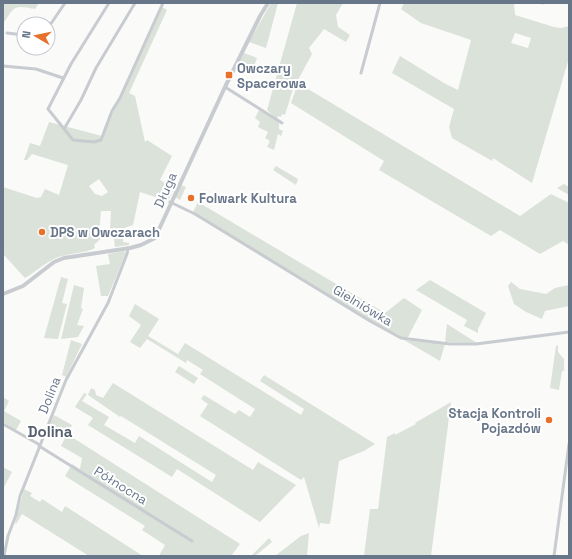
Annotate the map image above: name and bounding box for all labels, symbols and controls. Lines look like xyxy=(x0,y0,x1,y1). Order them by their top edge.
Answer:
north arrow xyxy=(16,16,56,56)
text: N xyxy=(19,30,34,39)
place label: Owczary Spacerowa xyxy=(237,60,307,92)
marker: Owczary Spacerowa xyxy=(224,70,234,80)
street label: Długa xyxy=(150,169,181,211)
place label: Folwark Kultura xyxy=(199,190,297,207)
marker: Folwark Kultura xyxy=(186,193,196,203)
place label: DPS w Owczarach xyxy=(50,224,160,241)
marker: DPS w Owczarach xyxy=(37,227,47,237)
street label: Gielniówka xyxy=(330,281,396,330)
street label: Dolina xyxy=(34,374,65,416)
place label: Stacja Kontroli Pojazdów xyxy=(448,405,541,437)
marker: Stacja Kontroli Pojazdów xyxy=(544,415,554,425)
district label: Dolina xyxy=(27,422,73,441)
street label: Północna xyxy=(91,462,151,509)

